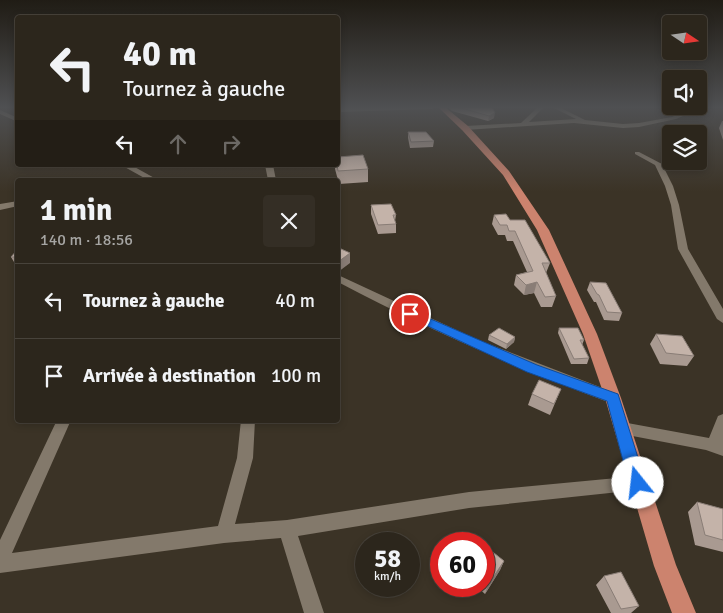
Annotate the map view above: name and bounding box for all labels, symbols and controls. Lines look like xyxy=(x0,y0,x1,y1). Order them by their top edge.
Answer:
north arrow xyxy=(662,15,708,60)
map controls xyxy=(662,15,707,170)
text: 40 m xyxy=(123,32,197,75)
icon: left xyxy=(40,35,105,100)
button: sound xyxy=(662,70,707,115)
text: Tournez à gauche xyxy=(123,75,285,102)
button: layers xyxy=(662,125,707,170)
icon: left xyxy=(111,130,139,158)
icon: ahead xyxy=(164,130,192,158)
icon: right xyxy=(217,130,245,158)
text: 1 min xyxy=(40,192,112,229)
button: close xyxy=(263,195,315,247)
text: 140 m · 18:56 xyxy=(40,230,133,250)
icon: left xyxy=(40,287,68,315)
text: Tournez à gauche xyxy=(83,289,224,313)
text: 40 m xyxy=(275,289,315,313)
pin xyxy=(389,293,431,335)
icon: arrive xyxy=(396,300,424,328)
icon: arrive xyxy=(40,362,68,390)
text: Arrivée à destination xyxy=(83,364,256,388)
text: 100 m xyxy=(271,364,321,388)
position arrow xyxy=(611,456,663,508)
speed limit sign: 60 xyxy=(430,532,495,597)
text: 58 xyxy=(374,543,401,574)
text: km/h xyxy=(374,569,401,584)

